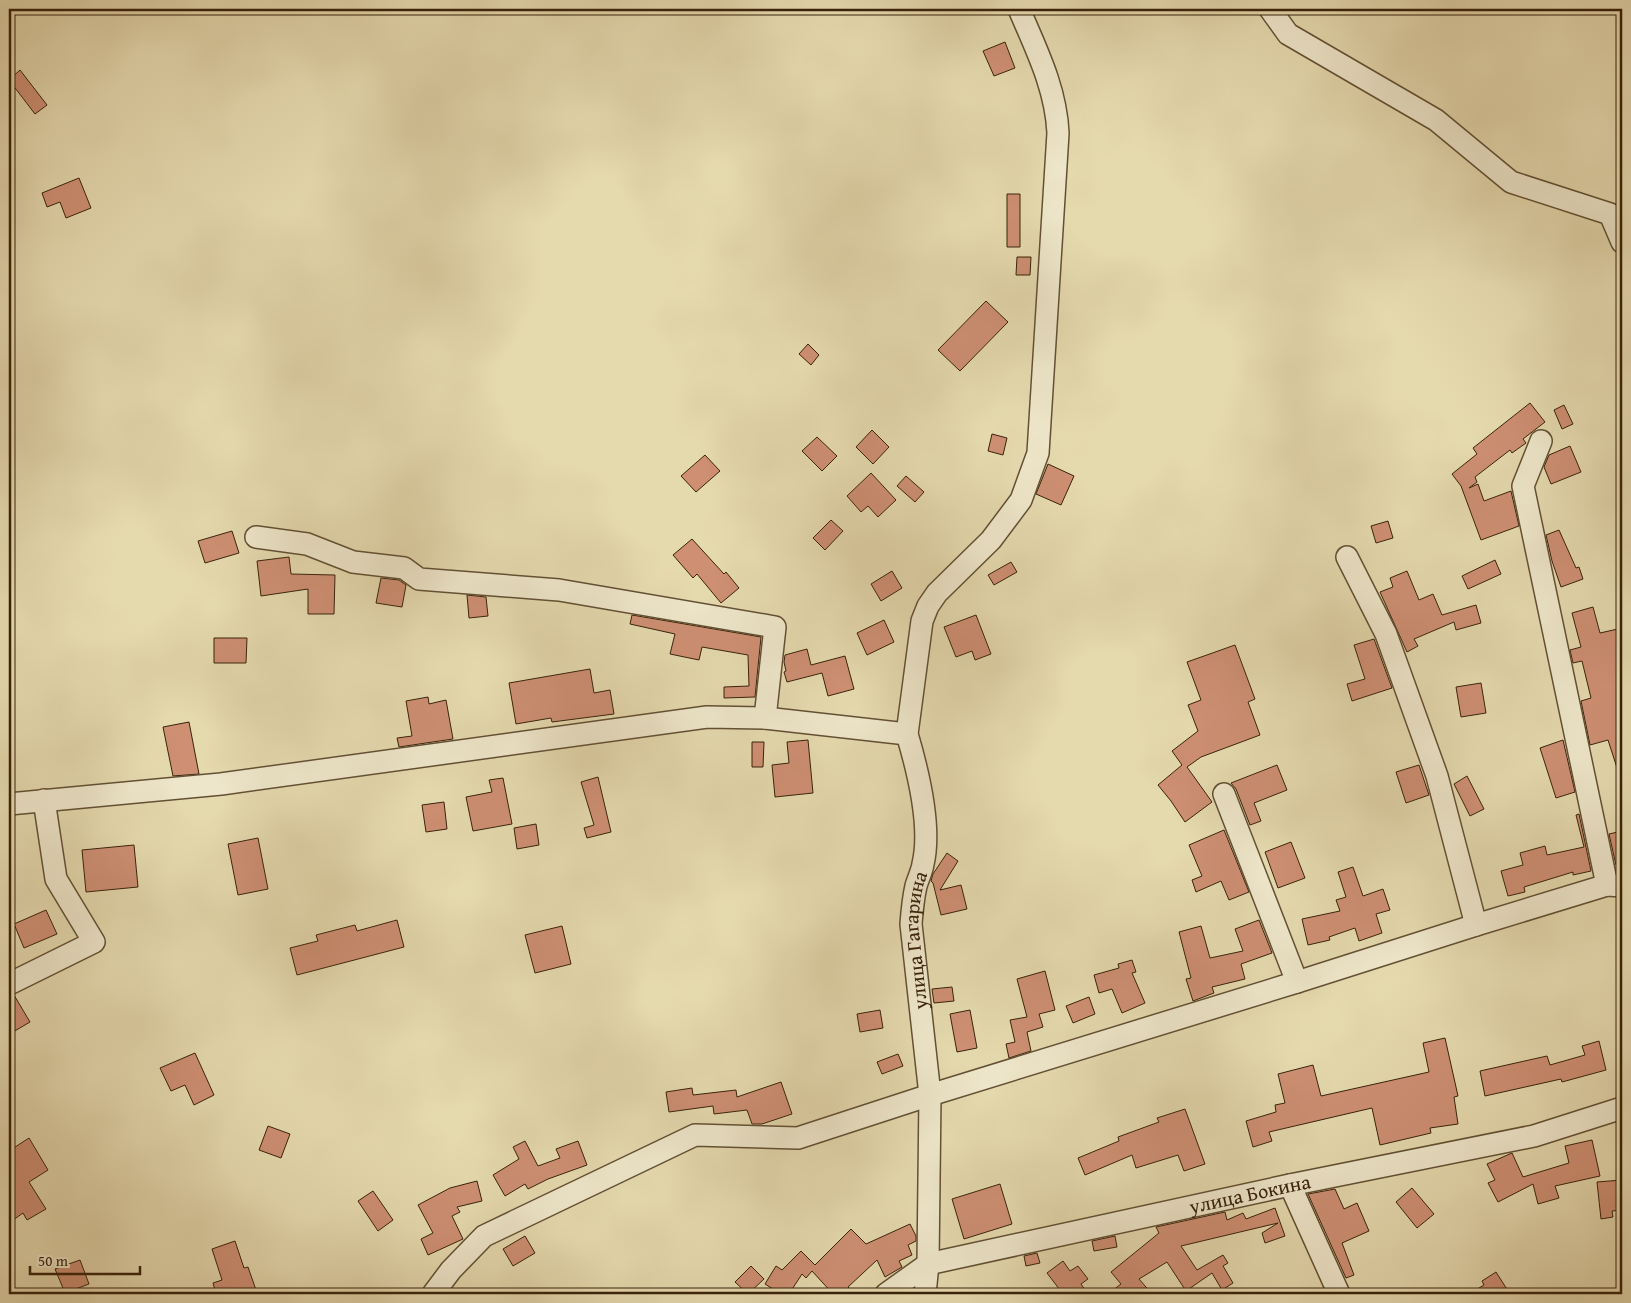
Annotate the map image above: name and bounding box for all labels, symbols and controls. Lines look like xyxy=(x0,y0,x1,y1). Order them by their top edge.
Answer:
street label: улица Гагарина xyxy=(896,866,935,1012)
street label: улица Бокина xyxy=(1185,1166,1313,1221)
scale bar xyxy=(30,1243,140,1275)
text: 50 m xyxy=(38,1250,69,1271)

